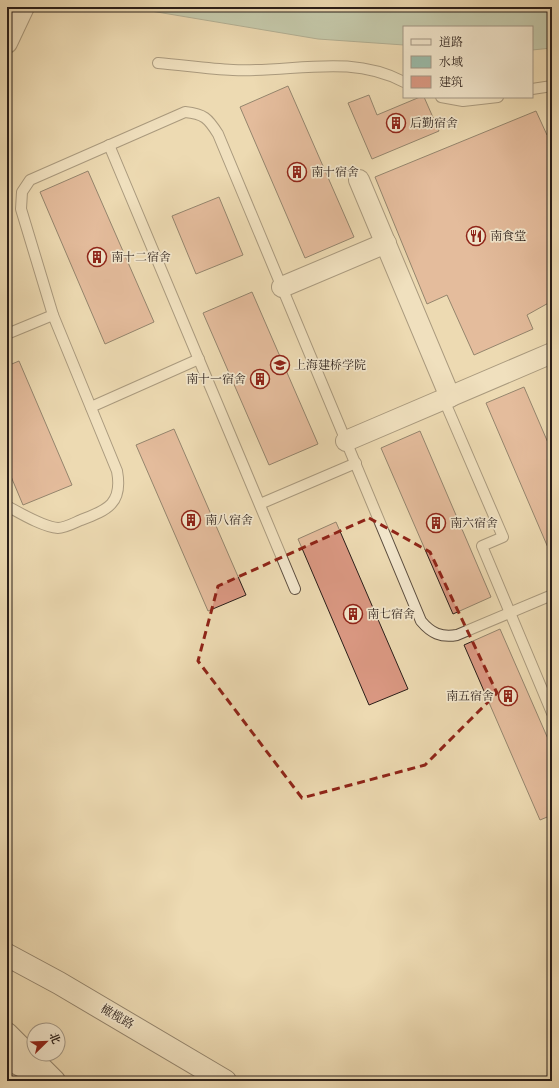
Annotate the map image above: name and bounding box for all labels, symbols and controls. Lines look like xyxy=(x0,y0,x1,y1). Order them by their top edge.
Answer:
legend xyxy=(403,26,533,98)
text: 道路 xyxy=(439,35,463,50)
text: 水域 xyxy=(439,55,463,70)
text: 建筑 xyxy=(439,75,463,90)
building icon: 后勤宿舍 xyxy=(385,112,407,134)
place label: 后勤宿舍 xyxy=(410,116,458,131)
building icon: 南十宿舍 xyxy=(286,161,308,183)
place label: 南十宿舍 xyxy=(311,165,359,180)
restaurant icon: 南食堂 xyxy=(465,225,487,247)
place label: 南食堂 xyxy=(490,229,526,244)
building icon: 南十二宿舍 xyxy=(86,246,108,268)
place label: 南十二宿舍 xyxy=(111,250,171,265)
school or university icon: 上海建桥学院 xyxy=(269,354,291,376)
place label: 上海建桥学院 xyxy=(294,358,366,373)
building icon: 南十一宿舍 xyxy=(249,368,271,390)
place label: 南十一宿舍 xyxy=(186,372,246,387)
building icon: 南八宿舍 xyxy=(180,509,202,531)
building icon: 南六宿舍 xyxy=(425,512,447,534)
place label: 南八宿舍 xyxy=(205,513,253,528)
place label: 南六宿舍 xyxy=(450,516,498,531)
building icon: 南七宿舍 xyxy=(342,603,364,625)
place label: 南七宿舍 xyxy=(367,607,415,622)
building icon: 南五宿舍 xyxy=(497,685,519,707)
place label: 南五宿舍 xyxy=(446,689,494,704)
street label: 橄榄路 xyxy=(98,1002,136,1032)
north arrow xyxy=(26,1022,66,1062)
text: 北 xyxy=(46,1031,63,1046)

